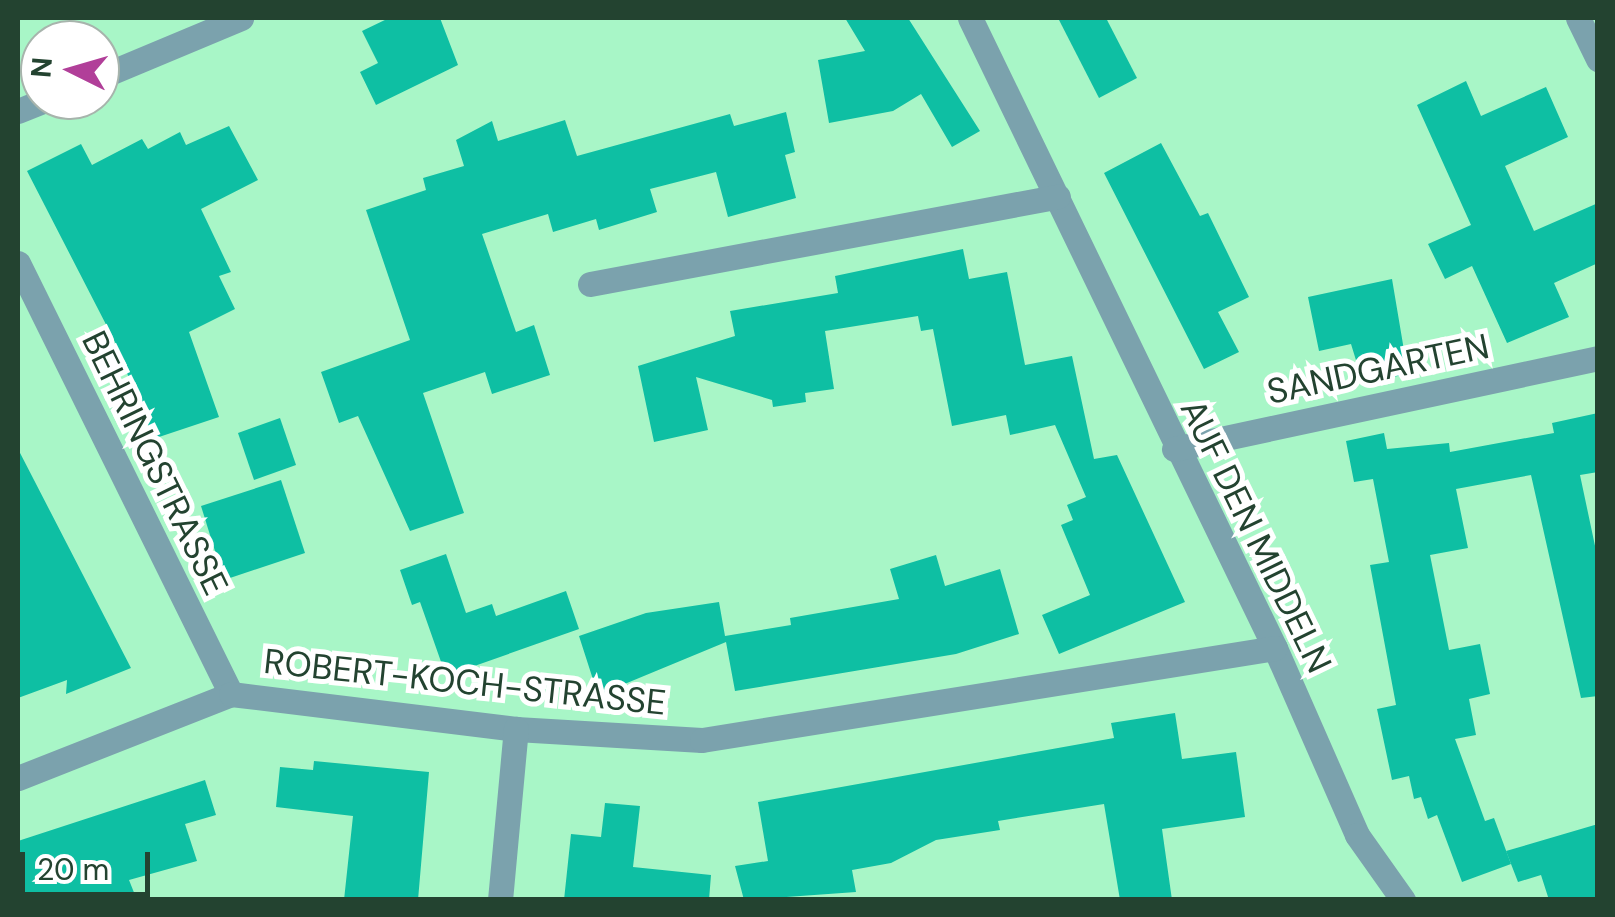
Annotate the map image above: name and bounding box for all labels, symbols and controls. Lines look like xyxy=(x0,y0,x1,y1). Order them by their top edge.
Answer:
north arrow xyxy=(20,20,120,120)
text: N xyxy=(22,56,61,79)
street label: BEHRINGSTRASSE xyxy=(73,324,237,602)
street label: SANDGARTEN xyxy=(1263,325,1493,413)
street label: AUF DEN MIDDELN xyxy=(1172,393,1340,679)
street label: ROBERT-KOCH-STRASSE xyxy=(262,640,668,724)
scale bar xyxy=(25,832,155,894)
text: 20 m xyxy=(37,850,109,889)

